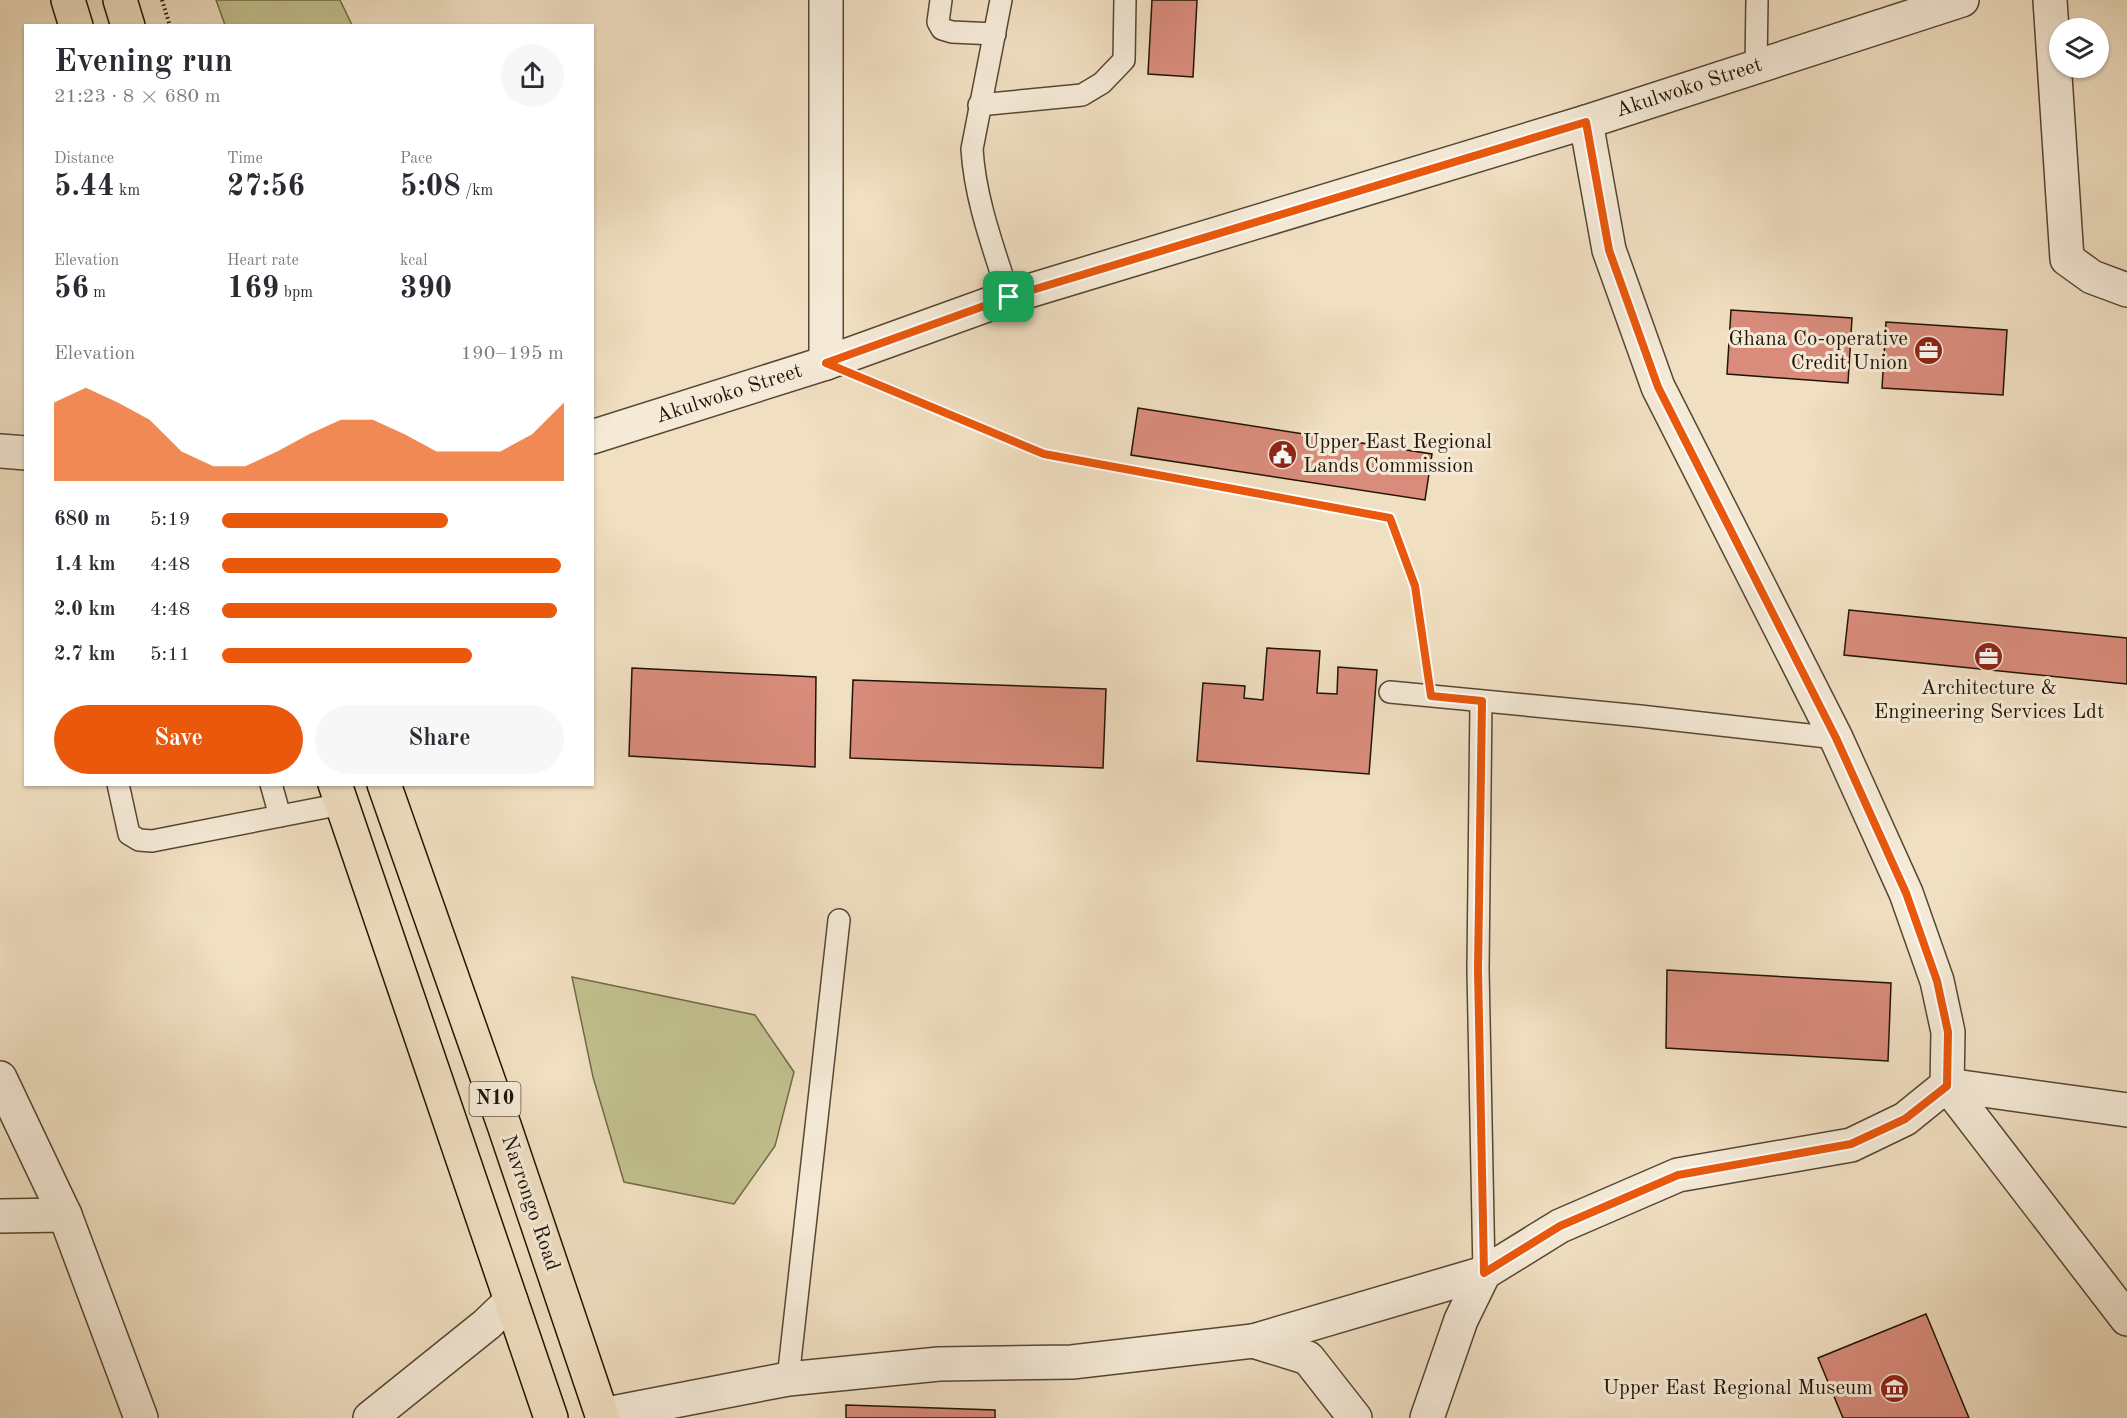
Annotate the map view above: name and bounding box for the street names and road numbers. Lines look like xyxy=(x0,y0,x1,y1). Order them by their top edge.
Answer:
street label: Akulwoko Street xyxy=(1613,54,1765,122)
street label: Akulwoko Street xyxy=(653,360,805,428)
road number: N10 xyxy=(470,1082,520,1116)
street label: Navrongo Road xyxy=(497,1133,563,1273)

